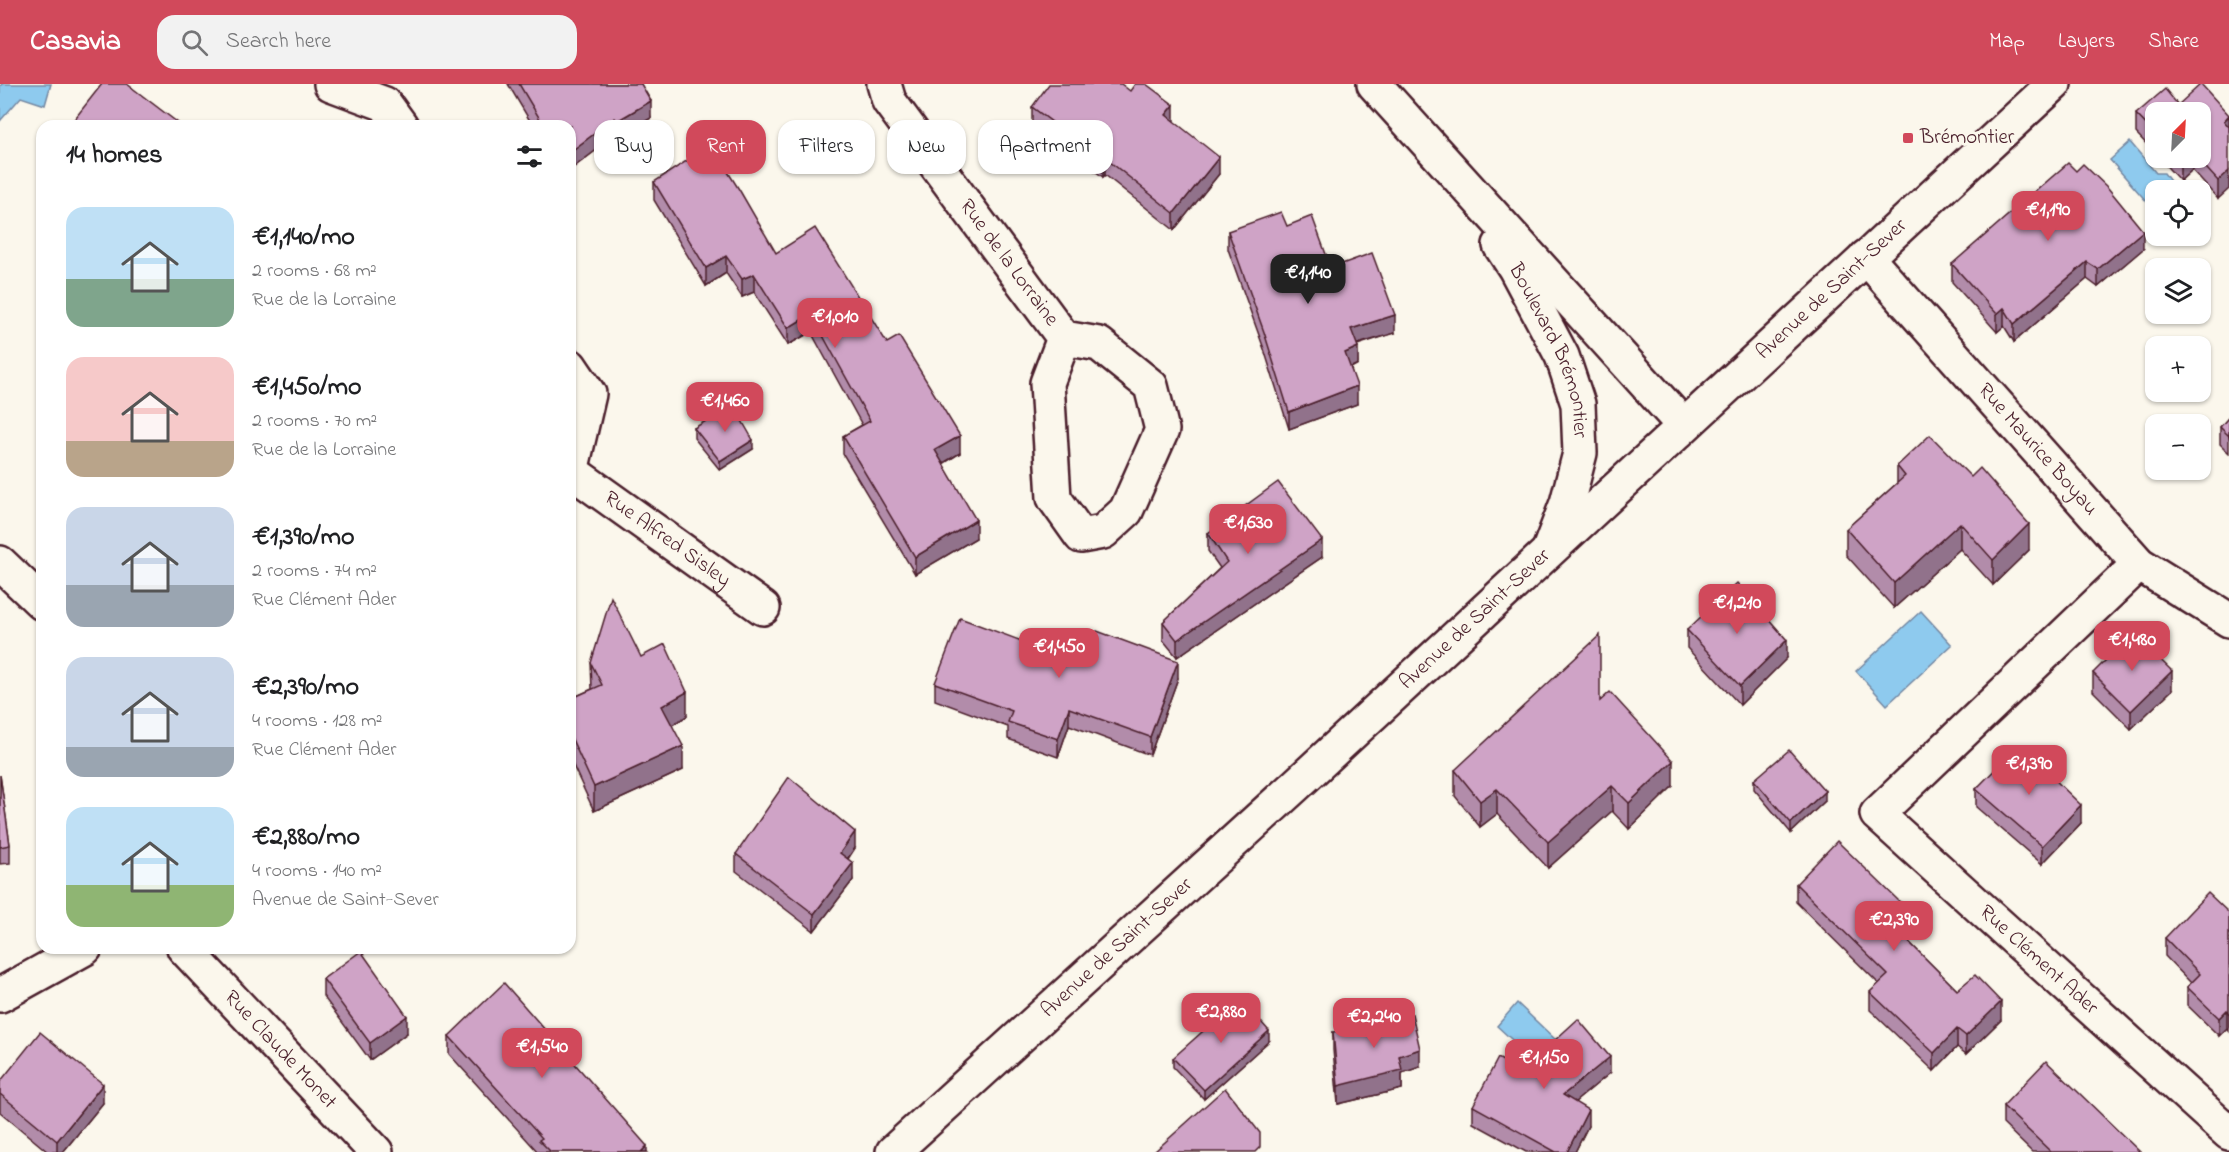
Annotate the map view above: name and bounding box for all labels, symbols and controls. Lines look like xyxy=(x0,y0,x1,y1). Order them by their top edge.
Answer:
search box xyxy=(157,15,577,69)
text: Casavia xyxy=(30,22,121,63)
icon: search xyxy=(178,26,211,59)
text: Search here xyxy=(226,26,331,58)
text: Map xyxy=(1989,27,2025,57)
text: Layers xyxy=(2058,27,2115,57)
text: Share xyxy=(2148,27,2199,57)
north arrow xyxy=(2145,102,2211,168)
map controls xyxy=(2145,102,2211,480)
chip: Buy xyxy=(594,120,674,174)
chip: Rent xyxy=(686,120,766,174)
chip: Filters xyxy=(778,120,875,174)
chip: New xyxy=(887,120,966,174)
chip: Apartment xyxy=(978,120,1113,174)
place label: Brémontier xyxy=(1919,123,2015,153)
marker: Brémontier xyxy=(1901,131,1915,145)
text: 14 homes xyxy=(66,137,162,175)
icon: filters xyxy=(513,140,546,173)
button: locate xyxy=(2145,180,2211,246)
pin: €1,190 xyxy=(1999,191,2097,242)
street label: Rue de la Lorraine xyxy=(951,193,1066,333)
text: €1,190 xyxy=(2026,196,2070,225)
street label: Avenue de Saint-Sever xyxy=(1750,212,1914,367)
text: €1,140/mo xyxy=(252,219,355,257)
icon: home xyxy=(114,231,186,303)
pin: €1,140 xyxy=(1259,254,1357,305)
text: 2 rooms · 68 m² xyxy=(252,257,377,286)
street label: Boulevard Brémontier xyxy=(1500,257,1594,439)
button: layers xyxy=(2145,258,2211,324)
text: €1,140 xyxy=(1285,259,1331,288)
text: Rue de la Lorraine xyxy=(252,286,396,315)
pin: €1,010 xyxy=(786,298,884,349)
text: €1,010 xyxy=(811,303,859,332)
button: + xyxy=(2145,336,2211,402)
text: €1,450/mo xyxy=(252,369,361,407)
street label: Rue Maurice Boyau xyxy=(1970,377,2105,523)
icon: home xyxy=(114,381,186,453)
pin: €1,460 xyxy=(676,382,774,433)
text: €1,460 xyxy=(700,387,750,416)
text: 2 rooms · 70 m² xyxy=(252,407,377,436)
button: − xyxy=(2145,414,2211,480)
text: Rue de la Lorraine xyxy=(252,436,396,465)
street label: Rue Alfred Sisley xyxy=(598,484,737,597)
pin: €1,630 xyxy=(1199,504,1297,555)
text: €1,630 xyxy=(1223,509,1273,538)
text: €1,390/mo xyxy=(252,519,354,557)
icon: home xyxy=(114,531,186,603)
street label: Avenue de Saint-Sever xyxy=(1393,541,1558,697)
text: 2 rooms · 74 m² xyxy=(252,557,377,586)
pin: €1,210 xyxy=(1688,584,1786,635)
text: Rue Clément Ader xyxy=(252,586,396,615)
text: €1,210 xyxy=(1713,589,1761,618)
pin: €1,480 xyxy=(2083,621,2181,672)
text: €1,480 xyxy=(2108,626,2156,655)
pin: €1,450 xyxy=(1010,628,1108,679)
text: €1,450 xyxy=(1033,633,1085,662)
text: €2,390/mo xyxy=(252,669,359,707)
icon: home xyxy=(114,681,186,753)
text: 4 rooms · 128 m² xyxy=(252,707,382,736)
text: Rue Clément Ader xyxy=(252,736,396,765)
pin: €1,390 xyxy=(1980,745,2078,796)
text: €1,390 xyxy=(2006,750,2052,779)
text: €2,880/mo xyxy=(252,819,360,857)
icon: home xyxy=(114,831,186,903)
text: 4 rooms · 140 m² xyxy=(252,857,382,886)
street label: Avenue de Saint-Sever xyxy=(1034,871,1200,1025)
text: Avenue de Saint-Sever xyxy=(252,886,439,915)
street label: Rue Clément Ader xyxy=(1972,898,2105,1023)
pin: €2,390 xyxy=(1845,901,1943,952)
text: €2,390 xyxy=(1869,906,1919,935)
street label: Rue Claude Monet xyxy=(216,984,344,1116)
pin: €2,880 xyxy=(1172,993,1270,1044)
text: €2,880 xyxy=(1196,998,1246,1027)
pin: €2,240 xyxy=(1325,998,1423,1049)
text: €2,240 xyxy=(1347,1003,1401,1032)
pin: €1,540 xyxy=(493,1028,591,1079)
text: €1,540 xyxy=(516,1033,568,1062)
pin: €1,150 xyxy=(1495,1039,1593,1090)
text: €1,150 xyxy=(1519,1044,1569,1073)

